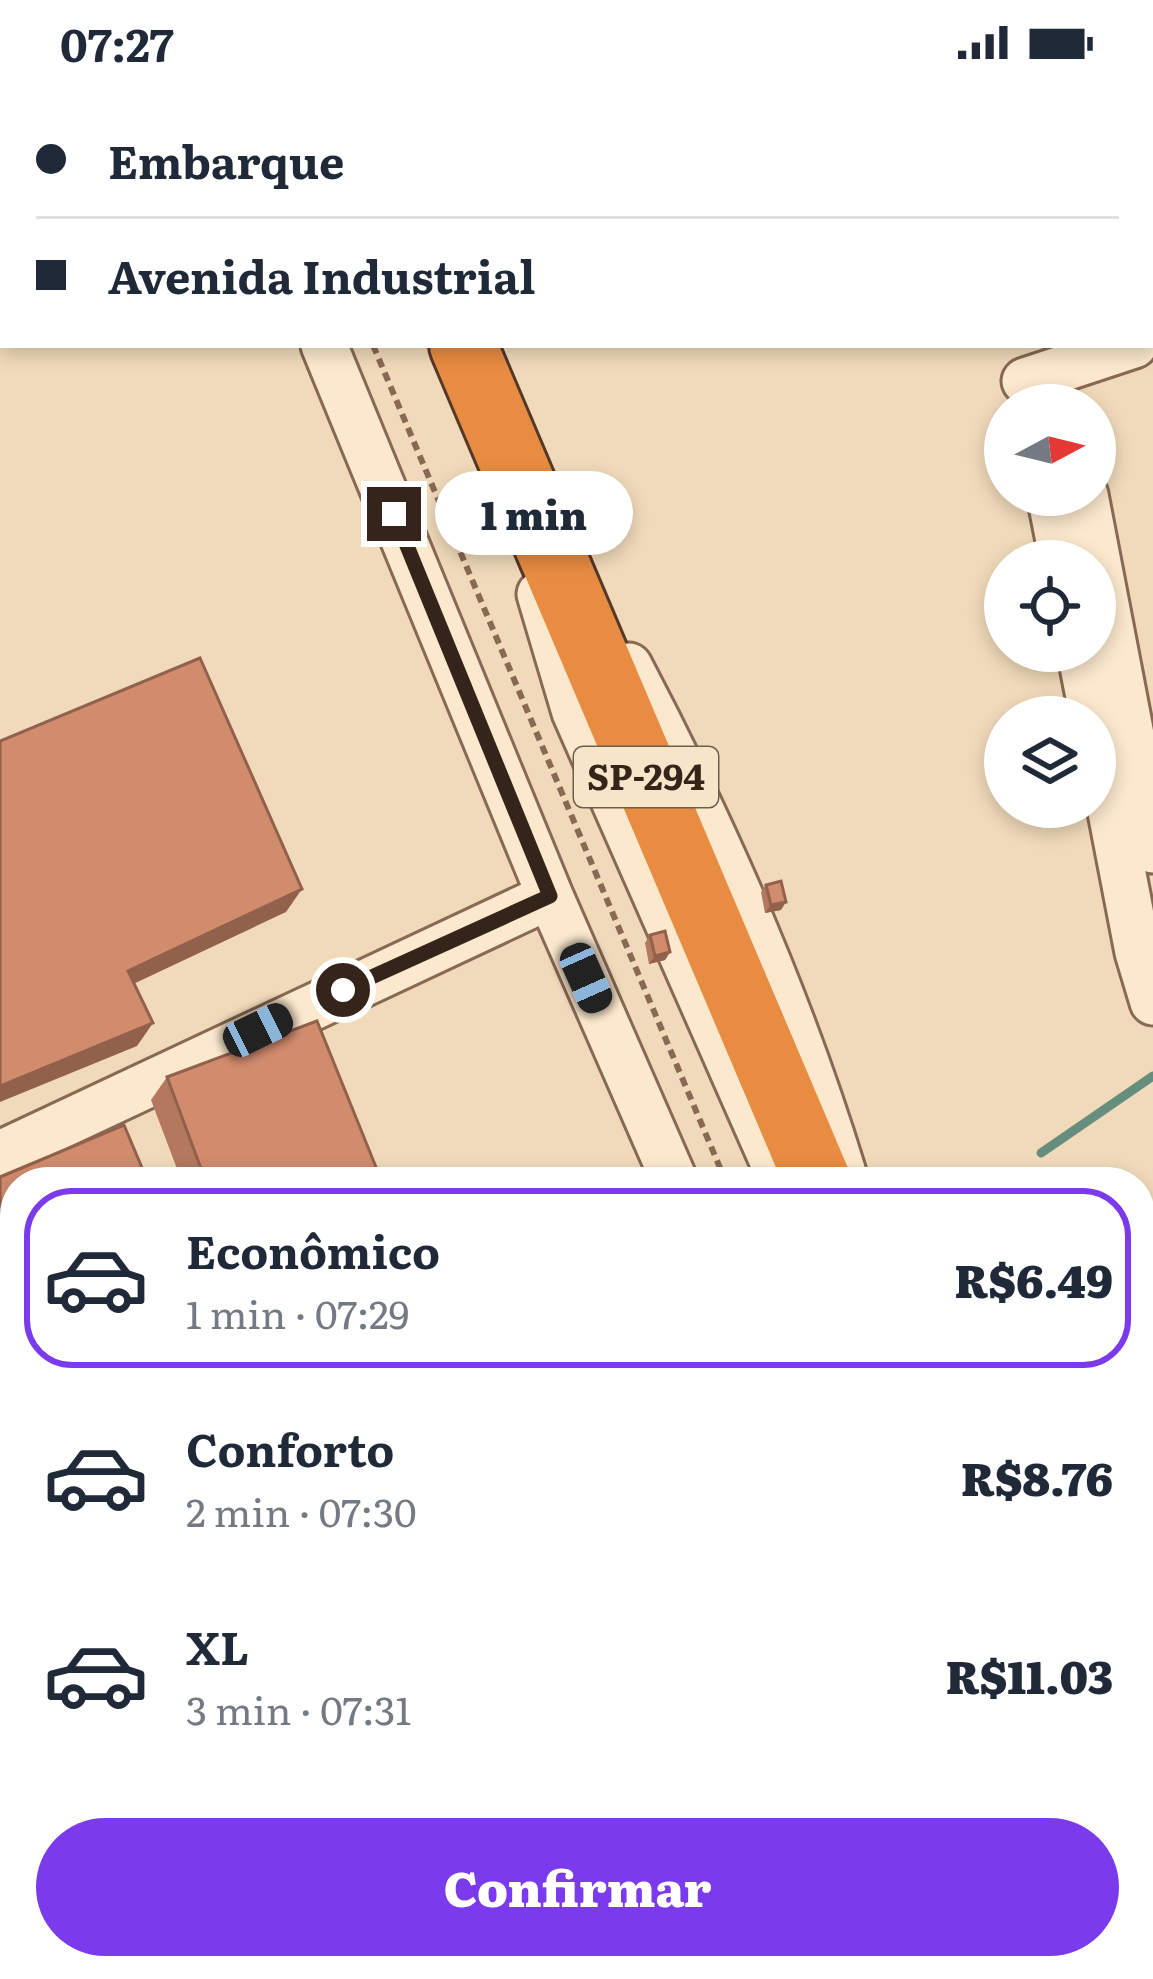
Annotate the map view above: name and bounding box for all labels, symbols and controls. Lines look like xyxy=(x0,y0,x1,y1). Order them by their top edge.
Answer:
text: 07:27 xyxy=(60,9,174,76)
text: Embarque xyxy=(108,126,344,193)
text: Avenida Industrial xyxy=(108,241,535,308)
north arrow xyxy=(984,384,1116,516)
map controls xyxy=(984,384,1116,828)
callout: 1 min xyxy=(436,472,634,556)
text: 1 min xyxy=(481,484,587,542)
route end xyxy=(367,487,421,541)
button: locate xyxy=(984,540,1116,672)
button: layers xyxy=(984,696,1116,828)
road number: SP-294 xyxy=(574,747,718,807)
car xyxy=(555,938,617,1018)
route start xyxy=(316,963,370,1017)
car xyxy=(218,998,298,1062)
text: Econômico xyxy=(186,1216,440,1283)
icon: car xyxy=(42,1224,150,1332)
text: R$6.49 xyxy=(954,1245,1113,1312)
text: 1 min · 07:29 xyxy=(186,1283,409,1341)
text: Conforto xyxy=(186,1414,394,1481)
icon: car xyxy=(42,1422,150,1530)
text: R$8.76 xyxy=(961,1443,1113,1510)
text: 2 min · 07:30 xyxy=(186,1481,417,1539)
text: XL xyxy=(186,1612,249,1679)
icon: car xyxy=(42,1620,150,1728)
text: R$11.03 xyxy=(946,1641,1113,1708)
text: 3 min · 07:31 xyxy=(186,1679,411,1737)
button: Confirmar xyxy=(36,1818,1119,1956)

